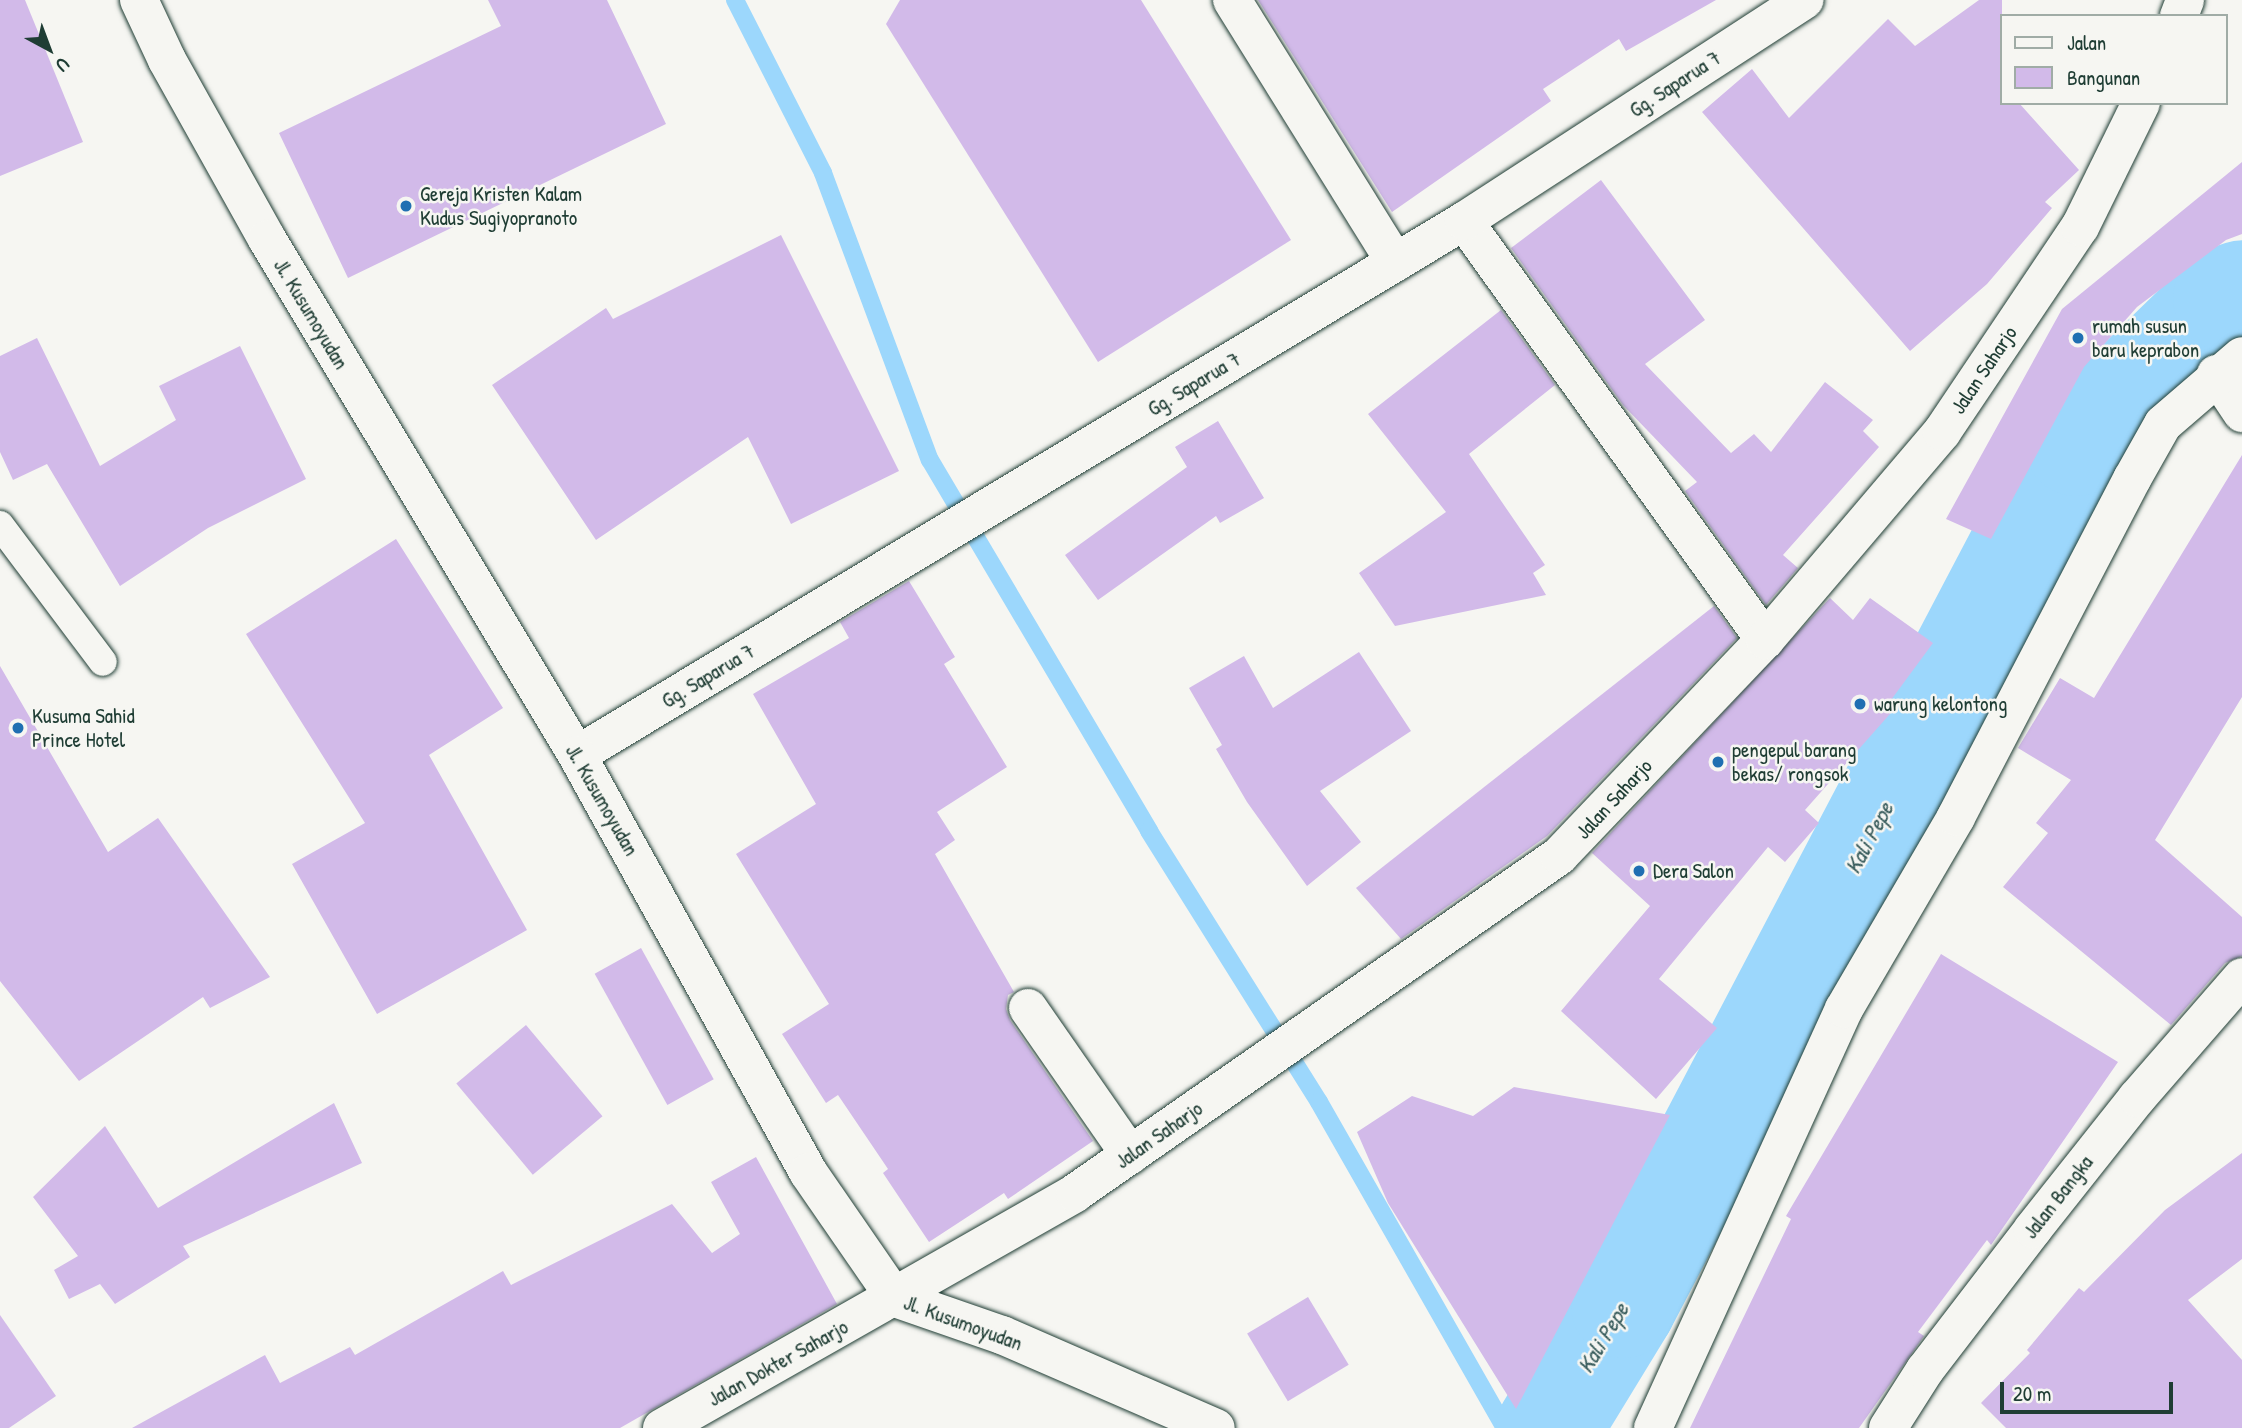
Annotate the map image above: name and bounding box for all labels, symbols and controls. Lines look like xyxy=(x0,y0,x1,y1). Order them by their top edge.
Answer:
north arrow xyxy=(14,14,84,84)
legend xyxy=(2000,14,2228,105)
text: Jalan xyxy=(2067,28,2106,57)
street label: Gg. Saparua 7 xyxy=(1625,45,1725,123)
text: U xyxy=(50,52,75,78)
text: Bangunan xyxy=(2067,63,2140,92)
place label: Gereja Kristen Kalam Kudus Sugiyopranoto xyxy=(420,181,582,231)
marker: Gereja Kristen Kalam Kudus Sugiyopranoto xyxy=(398,198,414,214)
street label: Jl. Kusumoyudan xyxy=(268,254,354,374)
place label: rumah susun baru keprabon xyxy=(2092,313,2199,363)
street label: Jalan Saharjo xyxy=(1945,321,2023,419)
marker: rumah susun baru keprabon xyxy=(2070,330,2086,346)
street label: Gg. Saparua 7 xyxy=(1143,346,1245,422)
street label: Gg. Saparua 7 xyxy=(657,638,759,714)
place label: warung kelontong xyxy=(1874,691,2007,717)
marker: warung kelontong xyxy=(1852,696,1868,712)
place label: Kusuma Sahid Prince Hotel xyxy=(32,703,135,753)
marker: Kusuma Sahid Prince Hotel xyxy=(10,720,26,736)
place label: pengepul barang bekas/ rongsok xyxy=(1732,737,1856,787)
street label: Jl. Kusumoyudan xyxy=(560,740,644,860)
street label: Jalan Saharjo xyxy=(1570,754,1658,844)
marker: pengepul barang bekas/ rongsok xyxy=(1710,754,1726,770)
water label: Kali Pepe xyxy=(1839,798,1899,878)
place label: Dera Salon xyxy=(1653,858,1734,884)
marker: Dera Salon xyxy=(1631,863,1647,879)
street label: Jalan Saharjo xyxy=(1111,1096,1207,1174)
street label: Jalan Bangka xyxy=(2018,1150,2098,1244)
street label: Jl. Kusumoyudan xyxy=(900,1290,1026,1356)
water label: Kali Pepe xyxy=(1571,1298,1635,1378)
street label: Jalan Dokter Saharjo xyxy=(704,1314,852,1412)
scale bar xyxy=(2004,1368,2177,1412)
text: 20 m xyxy=(2013,1379,2051,1408)

